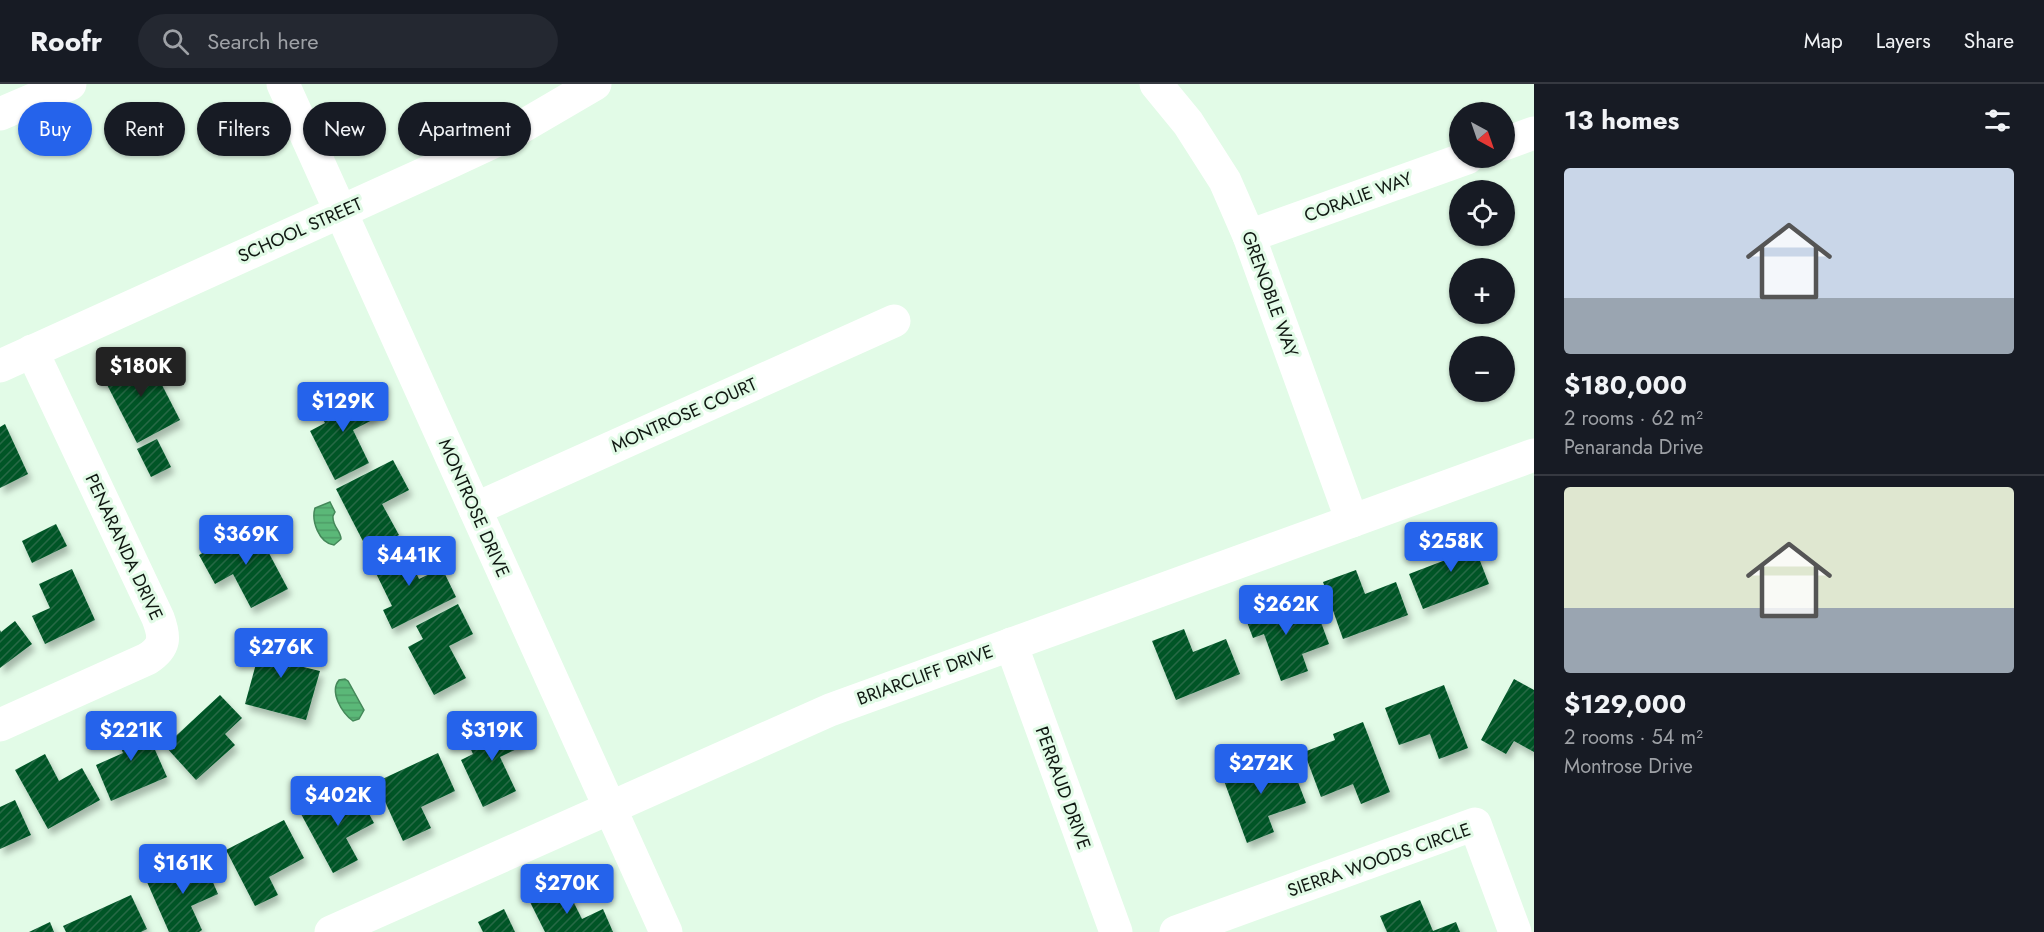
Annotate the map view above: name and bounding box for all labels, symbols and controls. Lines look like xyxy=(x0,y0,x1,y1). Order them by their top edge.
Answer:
search box xyxy=(138,14,558,68)
text: Roofr xyxy=(30,21,102,62)
icon: search xyxy=(159,25,192,58)
text: Search here xyxy=(207,25,319,57)
text: Map xyxy=(1804,26,1843,56)
text: Layers xyxy=(1876,26,1931,56)
text: Share xyxy=(1964,26,2014,56)
text: 13 homes xyxy=(1564,101,1679,139)
chip: Buy xyxy=(18,102,92,156)
chip: Rent xyxy=(104,102,185,156)
chip: Filters xyxy=(197,102,291,156)
chip: New xyxy=(303,102,386,156)
chip: Apartment xyxy=(398,102,531,156)
north arrow xyxy=(1449,102,1515,168)
map controls xyxy=(1449,102,1515,402)
icon: filters xyxy=(1981,104,2014,137)
street label: CORALIE WAY xyxy=(1300,165,1416,229)
button: locate xyxy=(1449,180,1515,246)
street label: SCHOOL STREET xyxy=(234,191,367,269)
icon: home xyxy=(1735,207,1843,315)
street label: GRENOBLE WAY xyxy=(1235,227,1305,361)
button: + xyxy=(1449,258,1515,324)
button: − xyxy=(1449,336,1515,402)
pin: $180K xyxy=(99,347,183,398)
text: $180K xyxy=(110,352,172,381)
text: $180,000 xyxy=(1564,366,1687,404)
street label: MONTROSE COURT xyxy=(607,371,762,459)
pin: $129K xyxy=(301,382,385,433)
text: $129K xyxy=(311,387,375,416)
text: 2 rooms · 62 m² xyxy=(1564,404,1703,433)
text: Penaranda Drive xyxy=(1564,433,1703,462)
street label: MONTROSE DRIVE xyxy=(432,435,516,581)
street label: PENARANDA DRIVE xyxy=(79,469,169,625)
pin: $369K xyxy=(204,515,288,566)
text: $369K xyxy=(213,520,279,549)
pin: $258K xyxy=(1409,522,1493,573)
icon: home xyxy=(1735,526,1843,634)
text: $258K xyxy=(1419,527,1483,556)
pin: $441K xyxy=(367,536,451,587)
text: $441K xyxy=(377,541,441,570)
pin: $262K xyxy=(1244,585,1328,636)
text: $262K xyxy=(1253,590,1319,619)
pin: $276K xyxy=(239,628,323,679)
text: $276K xyxy=(249,633,313,662)
street label: BRIARCLIFF DRIVE xyxy=(853,638,997,712)
text: $129,000 xyxy=(1564,685,1686,723)
pin: $221K xyxy=(89,711,173,762)
pin: $319K xyxy=(450,711,534,762)
text: $221K xyxy=(100,716,162,745)
text: $319K xyxy=(461,716,523,745)
street label: PERRAUD DRIVE xyxy=(1029,723,1097,853)
text: 2 rooms · 54 m² xyxy=(1564,723,1703,752)
pin: $272K xyxy=(1219,744,1303,795)
text: $272K xyxy=(1229,749,1293,778)
text: Montrose Drive xyxy=(1564,752,1693,781)
pin: $402K xyxy=(296,776,380,827)
text: $402K xyxy=(305,781,371,810)
street label: SIERRA WOODS CIRCLE xyxy=(1284,816,1474,904)
pin: $161K xyxy=(141,844,225,895)
text: $161K xyxy=(153,849,213,878)
pin: $270K xyxy=(525,864,609,915)
text: $270K xyxy=(535,869,599,898)

